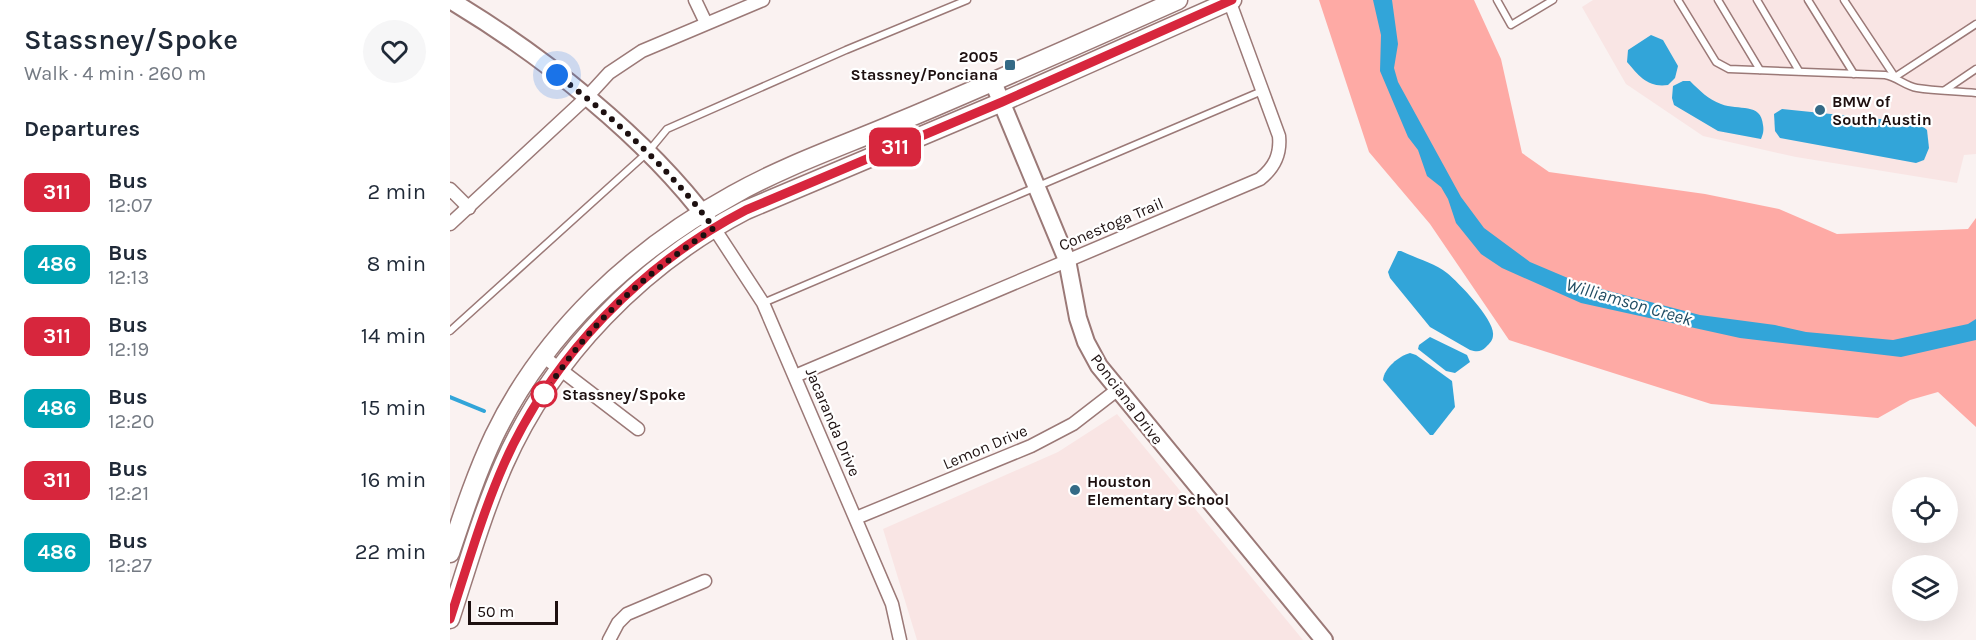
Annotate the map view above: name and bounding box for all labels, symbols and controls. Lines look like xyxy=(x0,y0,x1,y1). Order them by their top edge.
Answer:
button: heart xyxy=(363,20,426,83)
text: Stassney/Spoke xyxy=(24,23,238,56)
place label: 2005 Stassney/Ponciana xyxy=(850,47,998,84)
marker: 2005 Stassney/Ponciana xyxy=(1003,58,1017,72)
your location xyxy=(542,60,572,90)
text: Walk · 4 min · 260 m xyxy=(24,62,206,85)
place label: BMW of South Austin xyxy=(1832,92,1932,129)
marker: BMW of South Austin xyxy=(1813,103,1827,117)
text: Departures xyxy=(24,116,140,142)
line badge: 311 xyxy=(860,128,930,166)
text: 311 xyxy=(881,135,909,159)
text: Bus xyxy=(108,168,148,194)
text: 2 min xyxy=(368,179,426,205)
text: 311 xyxy=(43,180,71,204)
street label: Conestoga Trail xyxy=(1056,193,1166,255)
text: 12:07 xyxy=(108,194,152,217)
text: Bus xyxy=(108,240,148,266)
text: 8 min xyxy=(367,251,426,277)
text: 486 xyxy=(38,252,76,276)
text: 12:13 xyxy=(108,266,149,289)
water label: Williamson Creek xyxy=(1563,273,1696,331)
text: Bus xyxy=(108,312,148,338)
text: 14 min xyxy=(361,323,426,349)
text: 311 xyxy=(43,324,71,348)
text: 12:19 xyxy=(108,338,149,361)
street label: Ponciana Drive xyxy=(1087,350,1167,448)
street label: Jacaranda Drive xyxy=(802,365,864,479)
marker: Stassney/Spoke xyxy=(531,381,557,407)
text: Bus xyxy=(108,384,148,410)
place label: Stassney/Spoke xyxy=(562,385,686,404)
text: 15 min xyxy=(361,395,426,421)
text: 486 xyxy=(38,396,76,420)
text: 12:20 xyxy=(108,410,154,433)
street label: Lemon Drive xyxy=(940,421,1030,473)
text: Bus xyxy=(108,456,148,482)
text: 16 min xyxy=(360,467,426,493)
text: 311 xyxy=(43,468,71,492)
place label: Houston Elementary School xyxy=(1087,472,1229,509)
map controls xyxy=(1892,477,1958,621)
button: locate xyxy=(1892,477,1958,543)
text: 12:21 xyxy=(108,482,149,505)
marker: Houston Elementary School xyxy=(1068,483,1082,497)
text: Bus xyxy=(108,528,148,554)
text: 22 min xyxy=(355,539,426,565)
text: 486 xyxy=(38,540,76,564)
text: 12:27 xyxy=(108,554,152,577)
button: layers xyxy=(1892,555,1958,621)
scale bar xyxy=(468,598,558,626)
text: 50 m xyxy=(477,602,514,621)

